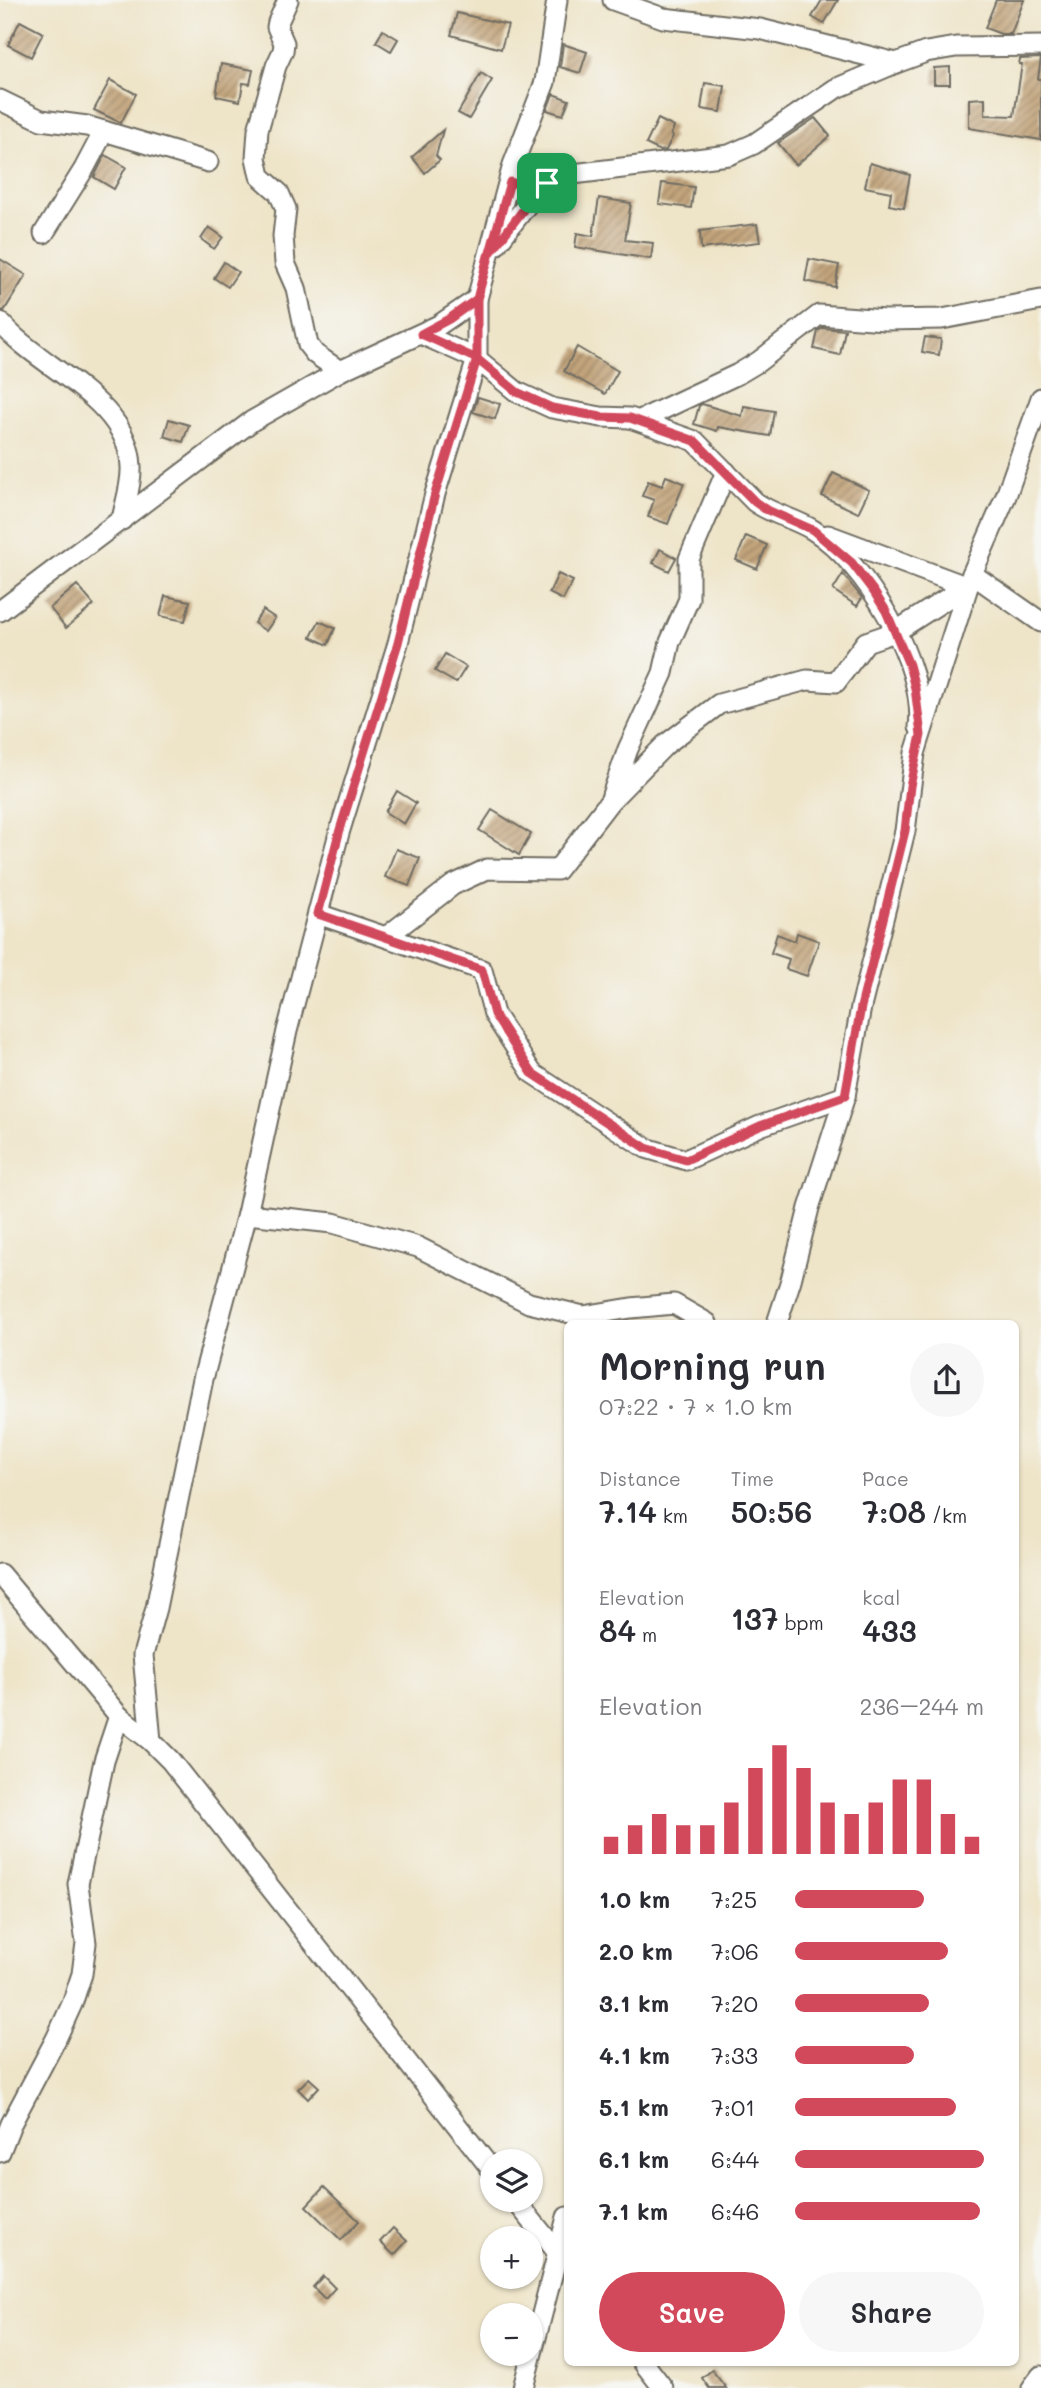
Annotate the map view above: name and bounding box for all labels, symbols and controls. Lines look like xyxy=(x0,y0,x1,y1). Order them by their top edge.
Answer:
pin xyxy=(517,153,577,213)
icon: arrive xyxy=(528,164,566,202)
text: Morning run xyxy=(599,1340,826,1390)
button: share xyxy=(910,1343,984,1417)
text: 07:22 · 7 × 1.0 km xyxy=(599,1391,793,1421)
text: Distance xyxy=(599,1466,681,1491)
text: Time xyxy=(731,1466,774,1491)
text: Pace xyxy=(862,1466,909,1491)
text: 7.14 xyxy=(599,1491,657,1531)
text: 50:56 xyxy=(731,1491,812,1531)
text: 7:08 xyxy=(862,1491,926,1531)
text: km xyxy=(657,1503,688,1528)
text: /km xyxy=(926,1503,967,1528)
text: Elevation xyxy=(599,1585,684,1610)
text: kcal xyxy=(862,1585,900,1610)
text: 137 xyxy=(731,1598,779,1638)
text: 84 xyxy=(599,1610,636,1650)
text: bpm xyxy=(779,1610,824,1635)
text: 433 xyxy=(862,1610,917,1650)
text: m xyxy=(636,1622,657,1647)
text: Elevation xyxy=(599,1691,702,1721)
text: 236–244 m xyxy=(859,1691,984,1721)
text: 1.0 km xyxy=(599,1884,670,1914)
text: 7:25 xyxy=(711,1884,757,1914)
text: 2.0 km xyxy=(599,1936,673,1966)
text: 7:06 xyxy=(711,1936,759,1966)
text: 3.1 km xyxy=(599,1988,669,2018)
text: 7:20 xyxy=(711,1988,758,2018)
text: 4.1 km xyxy=(599,2040,670,2070)
text: 7:33 xyxy=(711,2040,758,2070)
text: 5.1 km xyxy=(599,2092,669,2122)
text: 7:01 xyxy=(711,2092,755,2122)
text: 6.1 km xyxy=(599,2144,669,2174)
text: 6:44 xyxy=(711,2144,759,2174)
map controls xyxy=(480,2149,543,2366)
button: layers xyxy=(480,2149,543,2212)
text: 7.1 km xyxy=(599,2196,668,2226)
text: 6:46 xyxy=(711,2196,759,2226)
button: + xyxy=(480,2226,543,2289)
button: Save xyxy=(599,2272,785,2352)
button: Share xyxy=(799,2272,984,2352)
button: − xyxy=(480,2303,543,2366)

